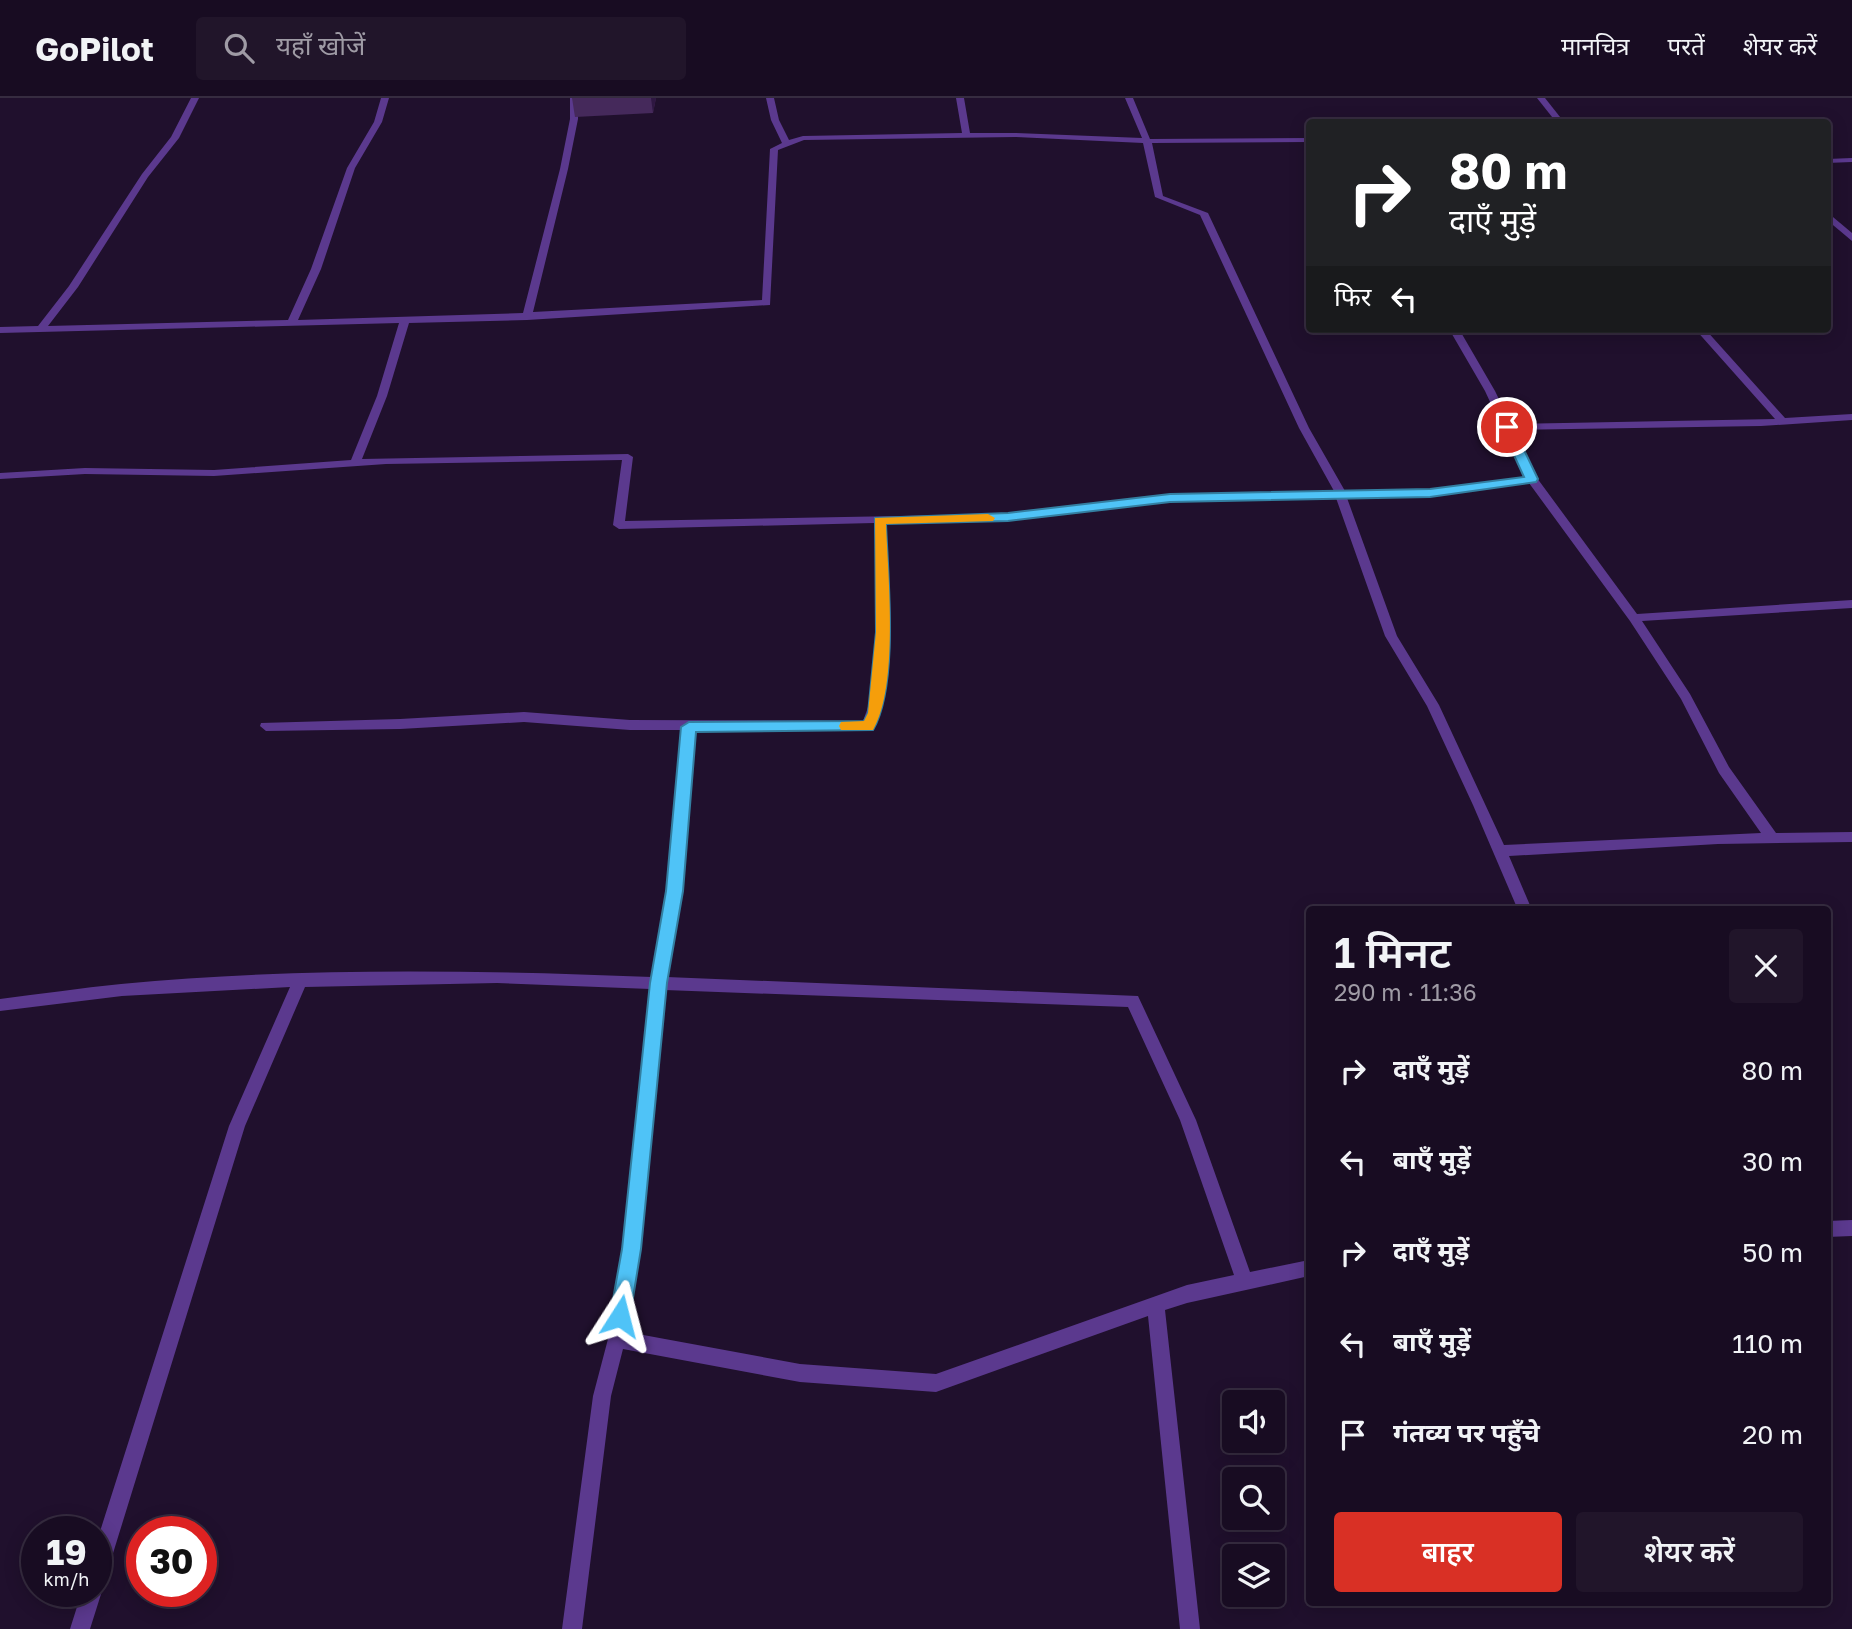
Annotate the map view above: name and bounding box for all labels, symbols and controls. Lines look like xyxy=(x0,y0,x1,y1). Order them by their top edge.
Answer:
search box xyxy=(196,17,686,80)
text: GoPilot xyxy=(35,29,154,68)
icon: search xyxy=(220,29,258,67)
text: यहाँ खोजें xyxy=(276,30,365,61)
text: मानचित्र xyxy=(1561,31,1630,60)
text: परतें xyxy=(1668,31,1705,60)
text: शेयर करें xyxy=(1743,31,1817,60)
text: 80 m xyxy=(1449,141,1567,200)
icon: right xyxy=(1334,147,1425,238)
text: दाएँ मुड़ें xyxy=(1449,201,1536,239)
icon: left xyxy=(1385,280,1423,318)
text: फिर xyxy=(1334,281,1371,312)
pin xyxy=(1477,397,1537,457)
icon: arrive xyxy=(1488,408,1526,446)
text: 1 मिनट xyxy=(1334,927,1451,977)
button: close xyxy=(1729,929,1803,1003)
text: 290 m · 11:36 xyxy=(1334,978,1477,1006)
icon: right xyxy=(1334,1052,1372,1090)
text: दाएँ मुड़ें xyxy=(1393,1053,1469,1084)
text: 80 m xyxy=(1742,1055,1803,1086)
icon: left xyxy=(1334,1143,1372,1181)
text: बाएँ मुड़ें xyxy=(1393,1144,1471,1175)
text: 30 m xyxy=(1742,1146,1803,1177)
icon: right xyxy=(1334,1234,1372,1272)
text: दाएँ मुड़ें xyxy=(1393,1235,1469,1266)
text: 50 m xyxy=(1742,1237,1803,1268)
position arrow xyxy=(583,1279,657,1353)
icon: left xyxy=(1334,1325,1372,1363)
text: बाएँ मुड़ें xyxy=(1393,1326,1471,1357)
text: 110 m xyxy=(1732,1328,1803,1359)
map controls xyxy=(1222,1390,1285,1607)
button: sound xyxy=(1222,1390,1285,1453)
icon: arrive xyxy=(1334,1416,1372,1454)
text: गंतव्य पर पहुँचे xyxy=(1393,1417,1540,1448)
text: 20 m xyxy=(1742,1419,1803,1450)
button: search xyxy=(1222,1467,1285,1530)
button: बाहर xyxy=(1334,1512,1562,1592)
button: शेयर करें xyxy=(1576,1512,1803,1592)
speed limit sign: 30 xyxy=(126,1516,217,1607)
text: 19 xyxy=(46,1531,87,1573)
button: layers xyxy=(1222,1544,1285,1607)
text: km/h xyxy=(44,1568,89,1590)

